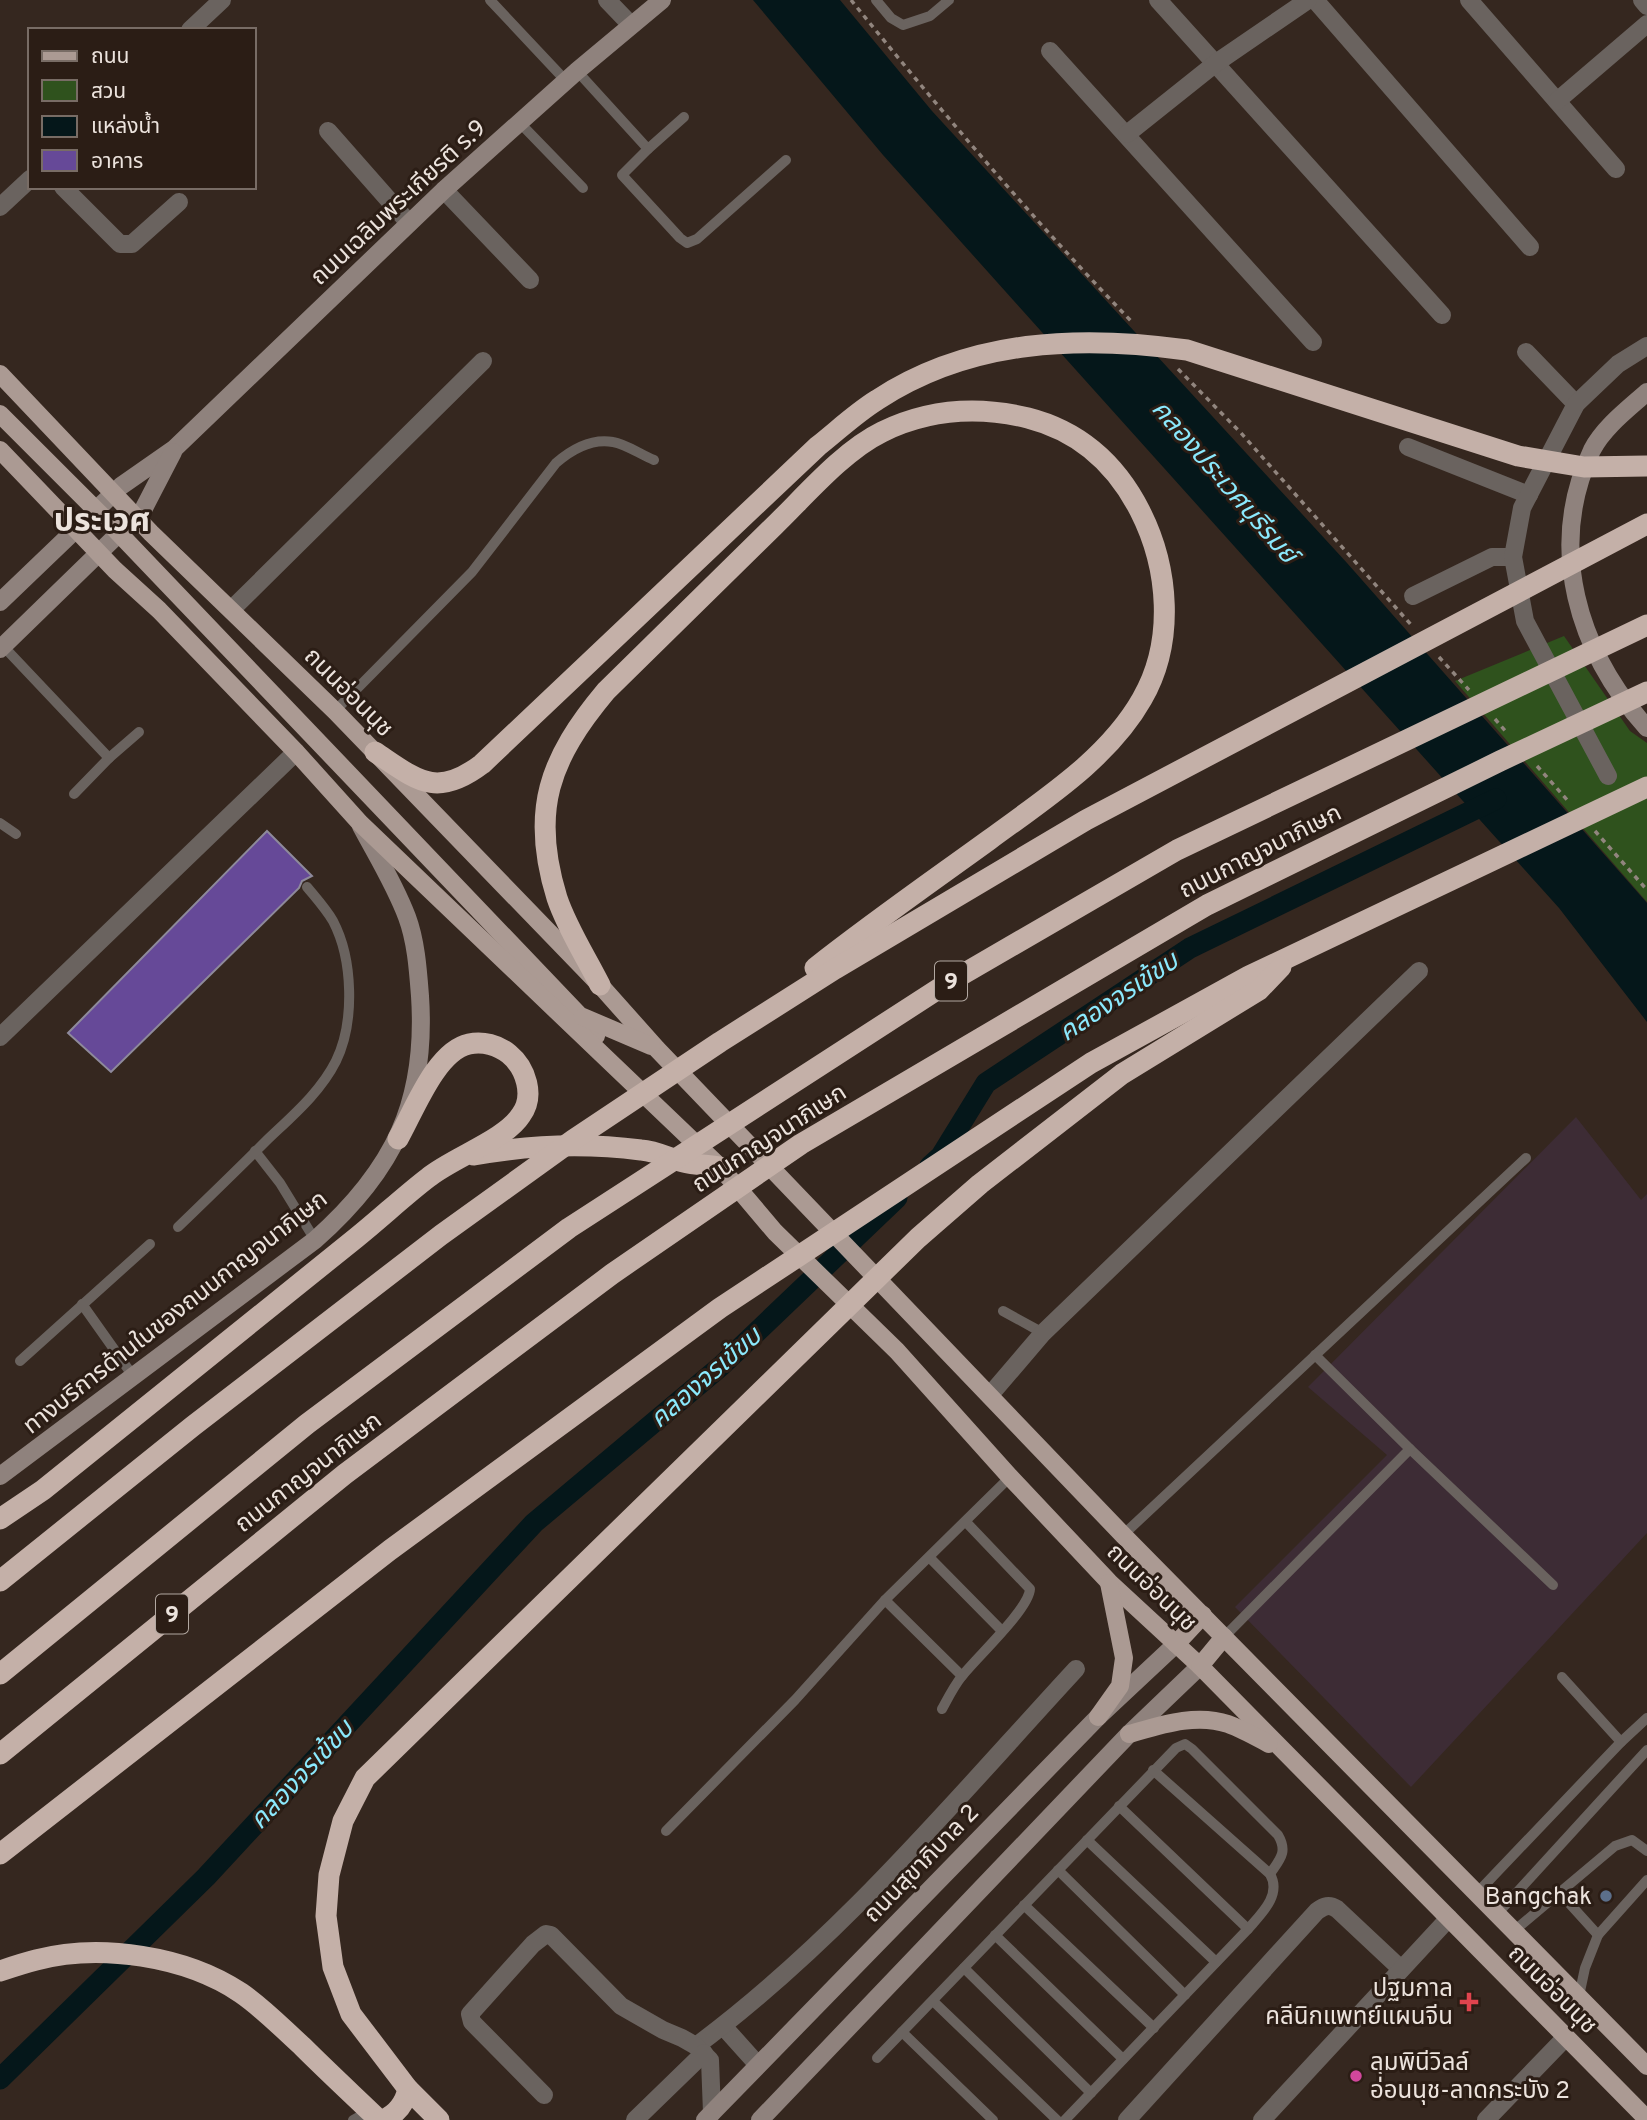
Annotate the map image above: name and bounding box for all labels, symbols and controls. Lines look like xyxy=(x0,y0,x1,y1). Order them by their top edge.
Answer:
legend xyxy=(28,28,256,189)
text: ถนน xyxy=(91,44,129,71)
text: สวน xyxy=(91,79,126,106)
text: แหล่งน้ำ xyxy=(91,111,160,141)
street label: ถนนเฉลิมพระเกียรติ ร.9 xyxy=(305,114,494,293)
text: อาคาร xyxy=(91,149,143,176)
water label: คลองประเวศบุรีรมย์ xyxy=(1143,394,1307,575)
district label: ประเวศ xyxy=(54,503,150,543)
street label: ถนนอ่อนนุช xyxy=(297,642,399,744)
street label: ถนนกาญจนาภิเษก xyxy=(1175,799,1347,907)
water label: คลองจรเข้ขบ xyxy=(1053,945,1188,1050)
road number: 9 xyxy=(935,962,967,1000)
street label: ถนนกาญจนาภิเษก xyxy=(687,1079,853,1201)
street label: ทางบริการด้านในของถนนกาญจนาภิเษก xyxy=(18,1185,334,1442)
water label: คลองจรเข้ขบ xyxy=(644,1320,771,1437)
street label: ถนนกาญจนาภิเษก xyxy=(230,1407,389,1540)
street label: ถนนอ่อนนุช xyxy=(1099,1537,1203,1639)
road number: 9 xyxy=(156,1595,188,1634)
water label: คลองจรเข้ขบ xyxy=(244,1712,363,1837)
street label: ถนนสุขาภิบาล 2 xyxy=(858,1799,986,1930)
place label: Bangchak xyxy=(1485,1883,1592,1913)
marker: Bangchak xyxy=(1598,1888,1614,1904)
street label: ถนนอ่อนนุช xyxy=(1501,1939,1603,2041)
place label: ปฐมกาล คลีนิกแพทย์แผนจีน xyxy=(1265,1975,1453,2033)
marker: ปฐมกาล คลีนิกแพทย์แผนจีน xyxy=(1459,1992,1479,2012)
place label: ลุมพินีวิลล์ อ่อนนุช-ลาดกระบัง 2 xyxy=(1370,2049,1570,2107)
marker: ลุมพินีวิลล์ อ่อนนุช-ลาดกระบัง 2 xyxy=(1348,2068,1364,2084)

